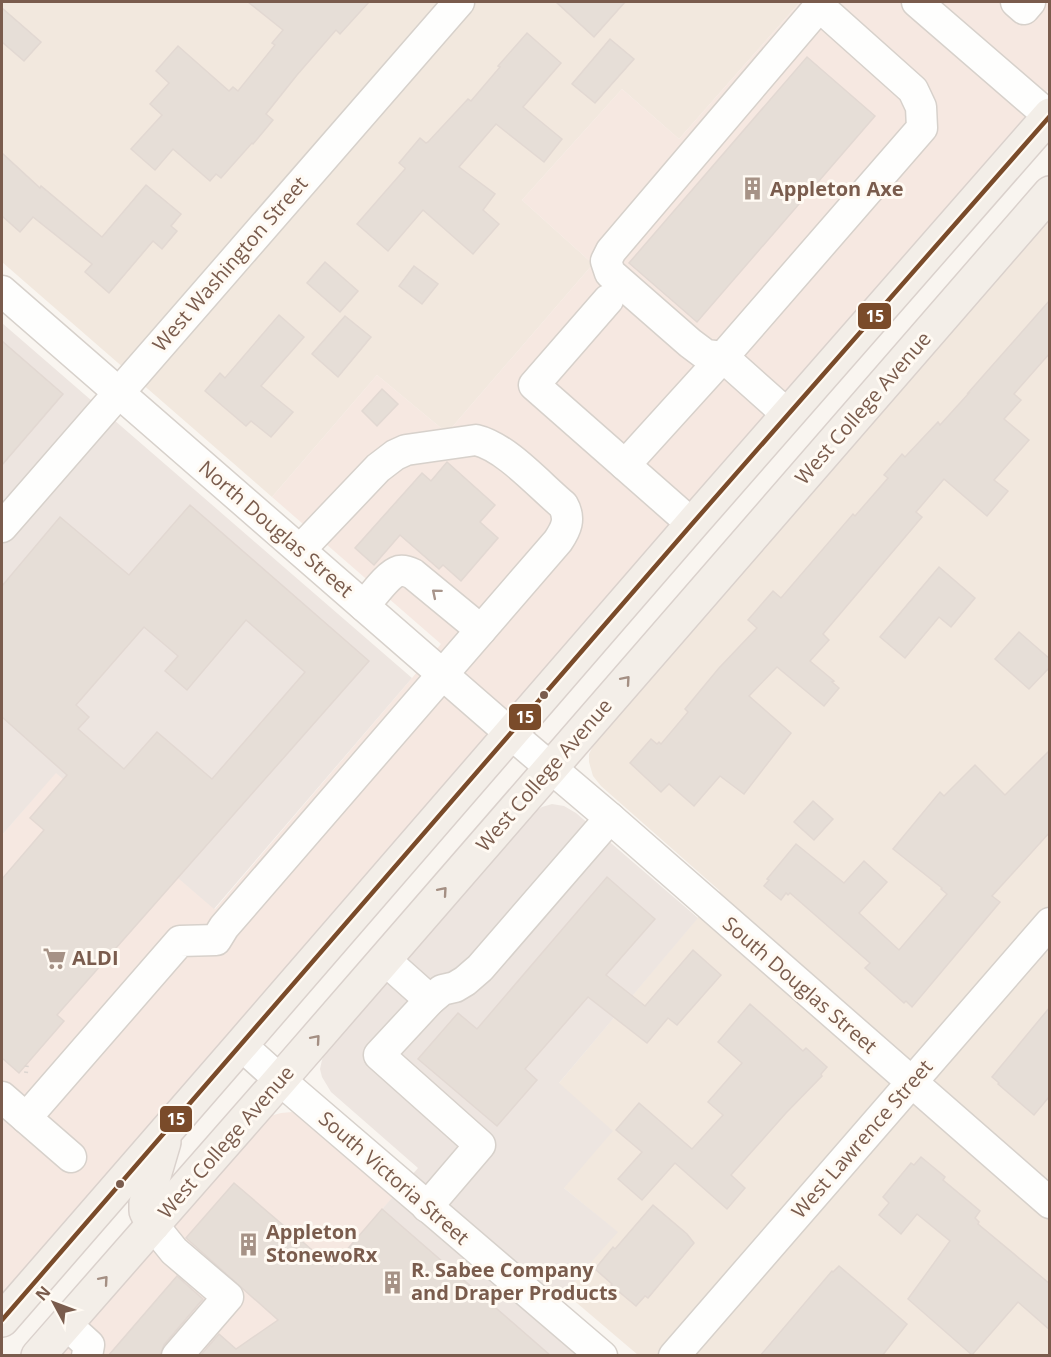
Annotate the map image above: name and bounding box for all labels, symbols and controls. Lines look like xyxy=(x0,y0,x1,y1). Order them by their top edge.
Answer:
street label: West Washington Street xyxy=(146,170,313,357)
place label: Appleton Axe xyxy=(770,175,904,202)
building icon: Appleton Axe xyxy=(739,176,765,202)
line badge: 15 xyxy=(857,302,892,330)
text: 15 xyxy=(866,305,884,327)
street label: West College Avenue xyxy=(789,325,937,490)
street label: North Douglas Street xyxy=(193,454,359,603)
one-way arrow xyxy=(432,589,443,600)
one-way arrow xyxy=(619,676,630,687)
unlabelled marker xyxy=(538,689,550,701)
street label: West College Avenue xyxy=(470,692,618,857)
line badge: 15 xyxy=(508,703,542,731)
text: 15 xyxy=(516,706,534,728)
one-way arrow xyxy=(436,887,447,898)
street label: South Douglas Street xyxy=(717,910,883,1059)
place label: ALDI xyxy=(72,944,119,971)
supermarket icon: ALDI xyxy=(41,945,67,971)
one-way arrow xyxy=(309,1035,320,1046)
street label: West Lawrence Street xyxy=(785,1054,938,1224)
street label: West College Avenue xyxy=(152,1059,300,1224)
line badge: 15 xyxy=(159,1105,193,1133)
street label: South Victoria Street xyxy=(313,1105,475,1250)
text: 15 xyxy=(167,1108,185,1130)
unlabelled marker xyxy=(114,1178,126,1190)
place label: Appleton StonewoRx xyxy=(266,1218,378,1268)
building icon: Appleton StonewoRx xyxy=(235,1231,261,1257)
place label: R. Sabee Company and Draper Products xyxy=(411,1256,618,1306)
building icon: R. Sabee Company and Draper Products xyxy=(380,1269,406,1295)
north arrow xyxy=(24,1273,84,1333)
one-way arrow xyxy=(97,1276,108,1287)
text: N xyxy=(30,1281,55,1305)

